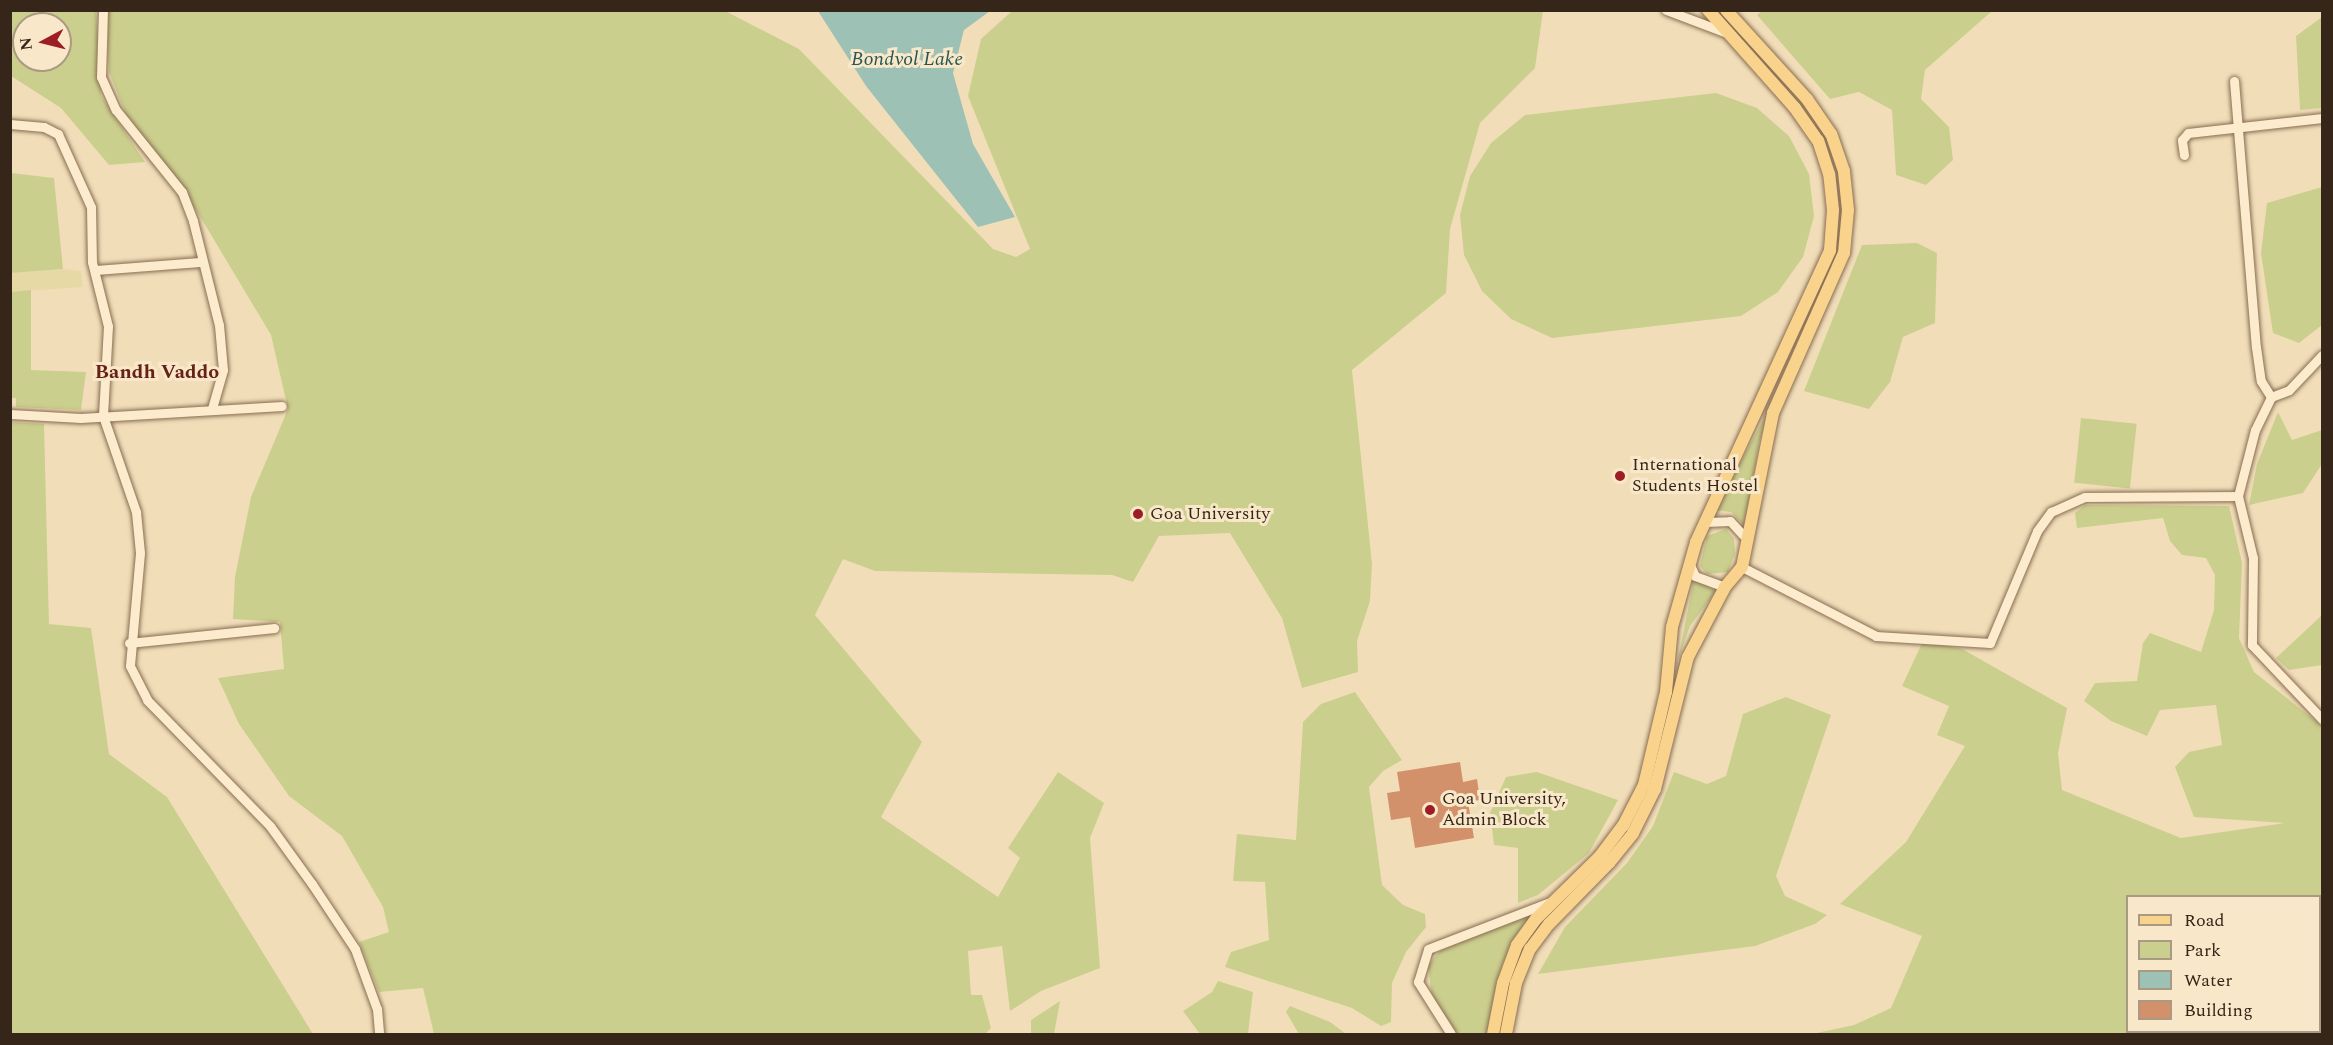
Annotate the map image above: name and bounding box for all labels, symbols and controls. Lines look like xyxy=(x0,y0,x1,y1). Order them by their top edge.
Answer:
north arrow xyxy=(12,12,72,72)
text: N xyxy=(13,36,39,52)
water label: Bondvol Lake xyxy=(851,47,963,71)
district label: Bandh Vaddo xyxy=(95,360,219,384)
place label: International Students Hostel xyxy=(1632,455,1758,498)
marker: International Students Hostel xyxy=(1613,469,1627,483)
place label: Goa University xyxy=(1150,503,1270,525)
marker: Goa University xyxy=(1131,507,1145,521)
place label: Goa University, Admin Block xyxy=(1442,789,1566,832)
marker: Goa University, Admin Block xyxy=(1423,803,1437,817)
legend xyxy=(2126,895,2321,1033)
text: Road xyxy=(2184,907,2225,934)
text: Park xyxy=(2184,937,2221,964)
text: Water xyxy=(2184,967,2232,994)
text: Building xyxy=(2184,997,2253,1024)

